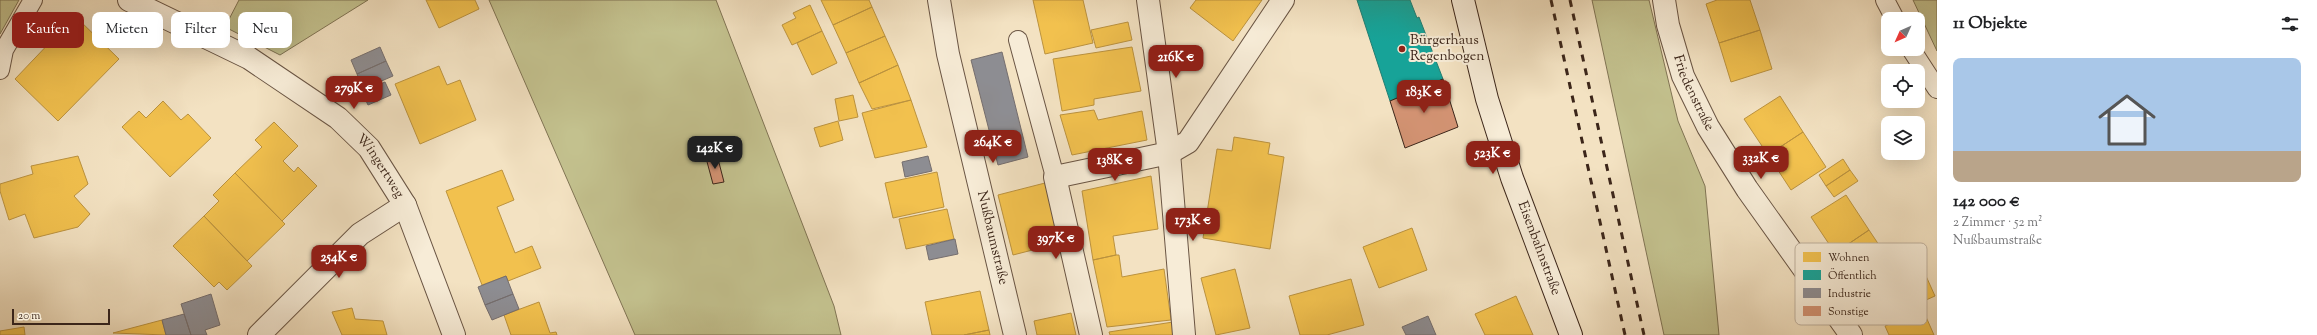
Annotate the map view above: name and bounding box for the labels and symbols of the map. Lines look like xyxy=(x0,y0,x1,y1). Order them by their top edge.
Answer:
north arrow xyxy=(1881,12,1925,56)
place label: Bürgerhaus Regenbogen xyxy=(1410,31,1484,67)
marker: Bürgerhaus Regenbogen xyxy=(1397,44,1407,54)
pin: 216K € xyxy=(1143,45,1209,79)
street label: Friedenstraße xyxy=(1667,53,1718,135)
pin: 279K € xyxy=(321,76,387,110)
pin: 183K € xyxy=(1391,80,1457,114)
street label: Wingertweg xyxy=(351,130,409,203)
pin: 264K € xyxy=(960,130,1026,164)
pin: 142K € xyxy=(682,136,748,170)
pin: 523K € xyxy=(1460,141,1526,175)
pin: 332K € xyxy=(1728,146,1794,180)
pin: 138K € xyxy=(1082,148,1148,182)
street label: Nußbaumstraße xyxy=(971,189,1013,287)
street label: Eisenbahnstraße xyxy=(1512,198,1565,298)
pin: 173K € xyxy=(1160,208,1226,242)
pin: 397K € xyxy=(1023,226,1089,260)
legend xyxy=(1795,243,1927,325)
pin: 254K € xyxy=(306,245,372,279)
text: Wohnen xyxy=(1828,250,1870,266)
text: Öffentlich xyxy=(1828,267,1877,284)
text: Industrie xyxy=(1828,286,1871,302)
text: Sonstige xyxy=(1828,304,1869,320)
scale bar xyxy=(12,307,110,326)

